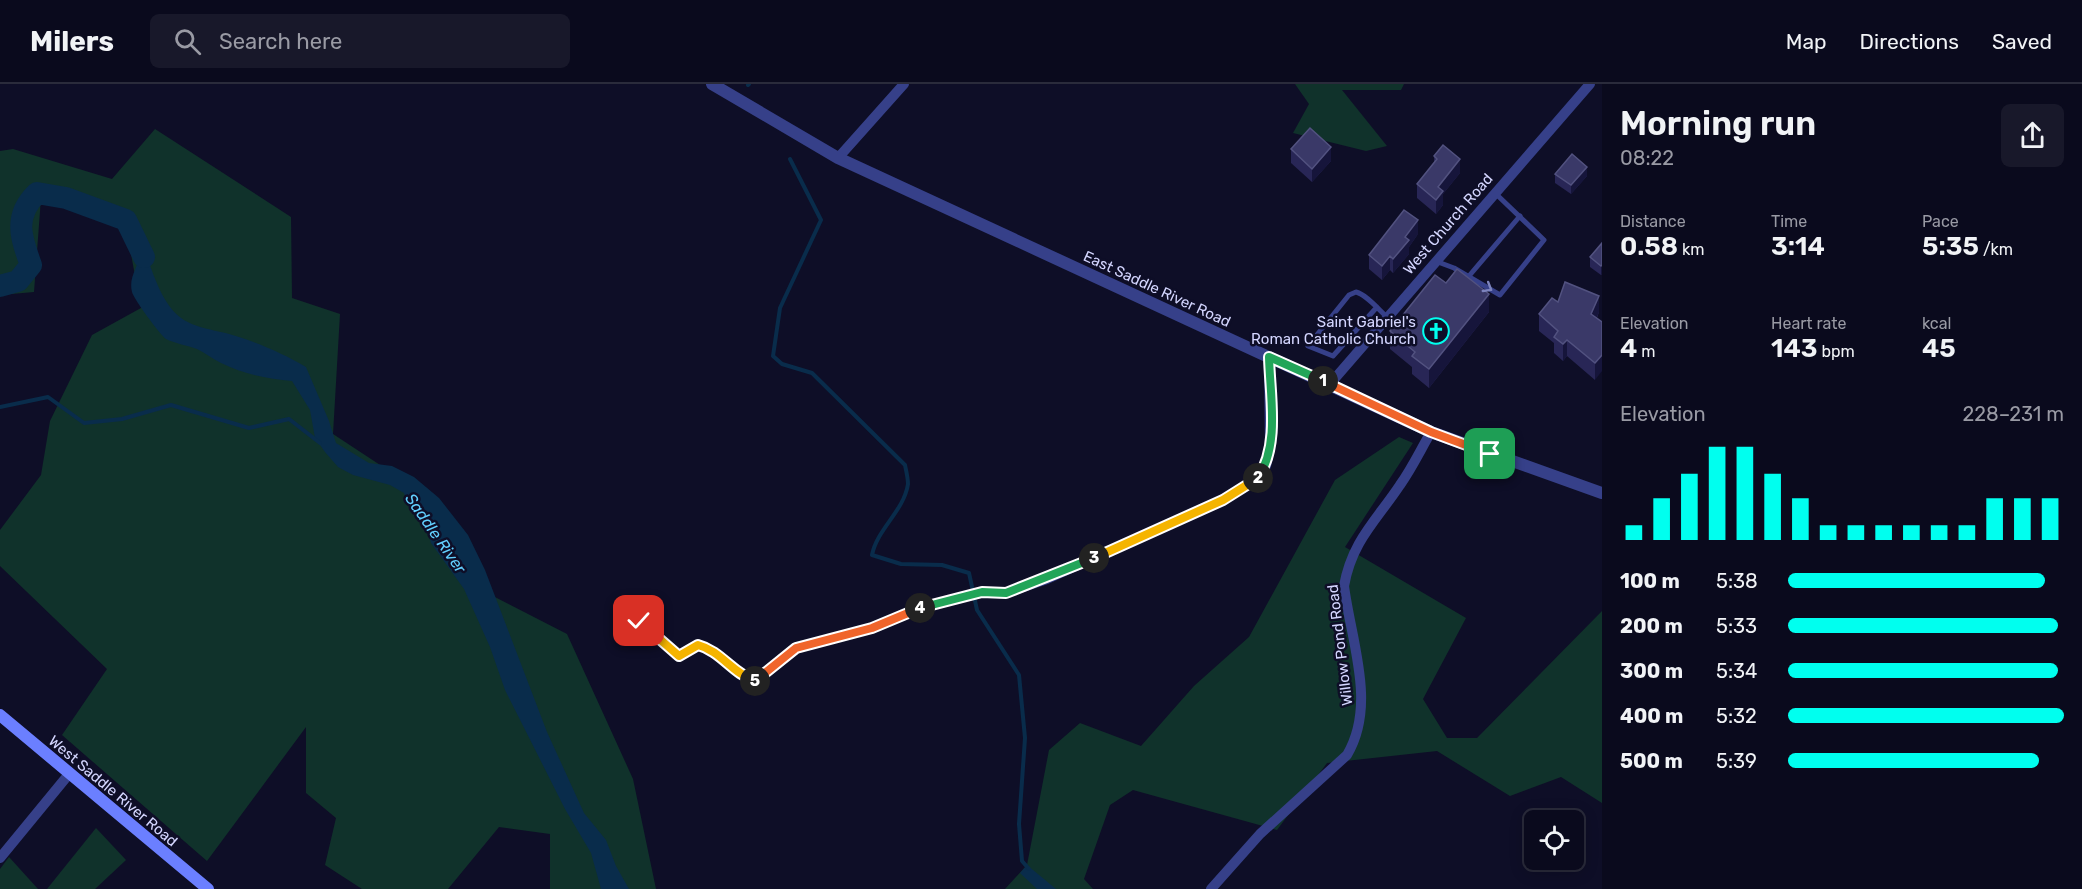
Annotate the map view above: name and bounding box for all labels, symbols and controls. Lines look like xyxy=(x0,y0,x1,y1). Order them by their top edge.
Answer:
search box xyxy=(150,14,570,68)
text: Milers xyxy=(30,25,114,58)
icon: search xyxy=(171,25,204,58)
text: Search here xyxy=(219,28,342,55)
text: Map xyxy=(1786,29,1827,54)
text: Directions xyxy=(1860,29,1959,54)
text: Saved xyxy=(1992,29,2052,54)
text: Morning run xyxy=(1620,104,1816,143)
button: share xyxy=(2001,104,2064,167)
text: 08:22 xyxy=(1620,146,1674,170)
street label: West Church Road xyxy=(1399,170,1497,278)
text: Distance xyxy=(1620,212,1686,231)
text: Time xyxy=(1771,212,1807,231)
text: Pace xyxy=(1922,212,1959,231)
text: 0.58 xyxy=(1620,231,1678,262)
text: 3:14 xyxy=(1771,231,1825,262)
text: 5:35 xyxy=(1922,231,1979,262)
text: km xyxy=(1678,240,1704,259)
text: /km xyxy=(1979,240,2013,259)
street label: East Saddle River Road xyxy=(1081,247,1233,331)
one-way arrow xyxy=(1482,280,1492,292)
place label: Saint Gabriel's Roman Catholic Church xyxy=(1251,313,1416,348)
text: Elevation xyxy=(1620,314,1689,333)
text: Heart rate xyxy=(1771,314,1846,333)
text: kcal xyxy=(1922,314,1951,333)
church icon: Saint Gabriel's Roman Catholic Church xyxy=(1421,316,1451,346)
text: 4 xyxy=(1620,333,1637,364)
text: 143 xyxy=(1771,333,1818,364)
text: 45 xyxy=(1922,333,1956,364)
text: m xyxy=(1637,342,1656,361)
text: bpm xyxy=(1818,342,1855,361)
pin: 1 xyxy=(1308,366,1338,396)
text: 1 xyxy=(1319,371,1327,390)
text: Elevation xyxy=(1620,402,1706,426)
text: 228–231 m xyxy=(1962,402,2064,426)
pin xyxy=(1464,428,1515,479)
icon: arrive xyxy=(1473,437,1506,470)
pin: 2 xyxy=(1243,463,1273,493)
text: 2 xyxy=(1253,468,1263,487)
water label: Saddle River xyxy=(401,490,471,578)
pin: 3 xyxy=(1079,543,1109,573)
text: 3 xyxy=(1089,548,1099,567)
text: 100 m xyxy=(1620,569,1680,593)
text: 5:38 xyxy=(1716,569,1758,593)
street label: Willow Pond Road xyxy=(1324,583,1356,707)
pin: 4 xyxy=(905,593,935,623)
pin xyxy=(613,595,664,646)
text: 4 xyxy=(915,598,925,617)
icon: check xyxy=(622,604,655,637)
text: 200 m xyxy=(1620,614,1683,638)
text: 5:33 xyxy=(1716,614,1757,638)
text: 300 m xyxy=(1620,659,1683,683)
text: 5:34 xyxy=(1716,659,1757,683)
pin: 5 xyxy=(740,666,770,696)
text: 5 xyxy=(750,671,760,690)
text: 400 m xyxy=(1620,704,1683,728)
text: 5:32 xyxy=(1716,704,1757,728)
street label: West Saddle River Road xyxy=(45,732,181,850)
text: 500 m xyxy=(1620,749,1683,773)
text: 5:39 xyxy=(1716,749,1757,773)
map controls xyxy=(1524,810,1584,870)
button: locate xyxy=(1524,810,1584,870)

